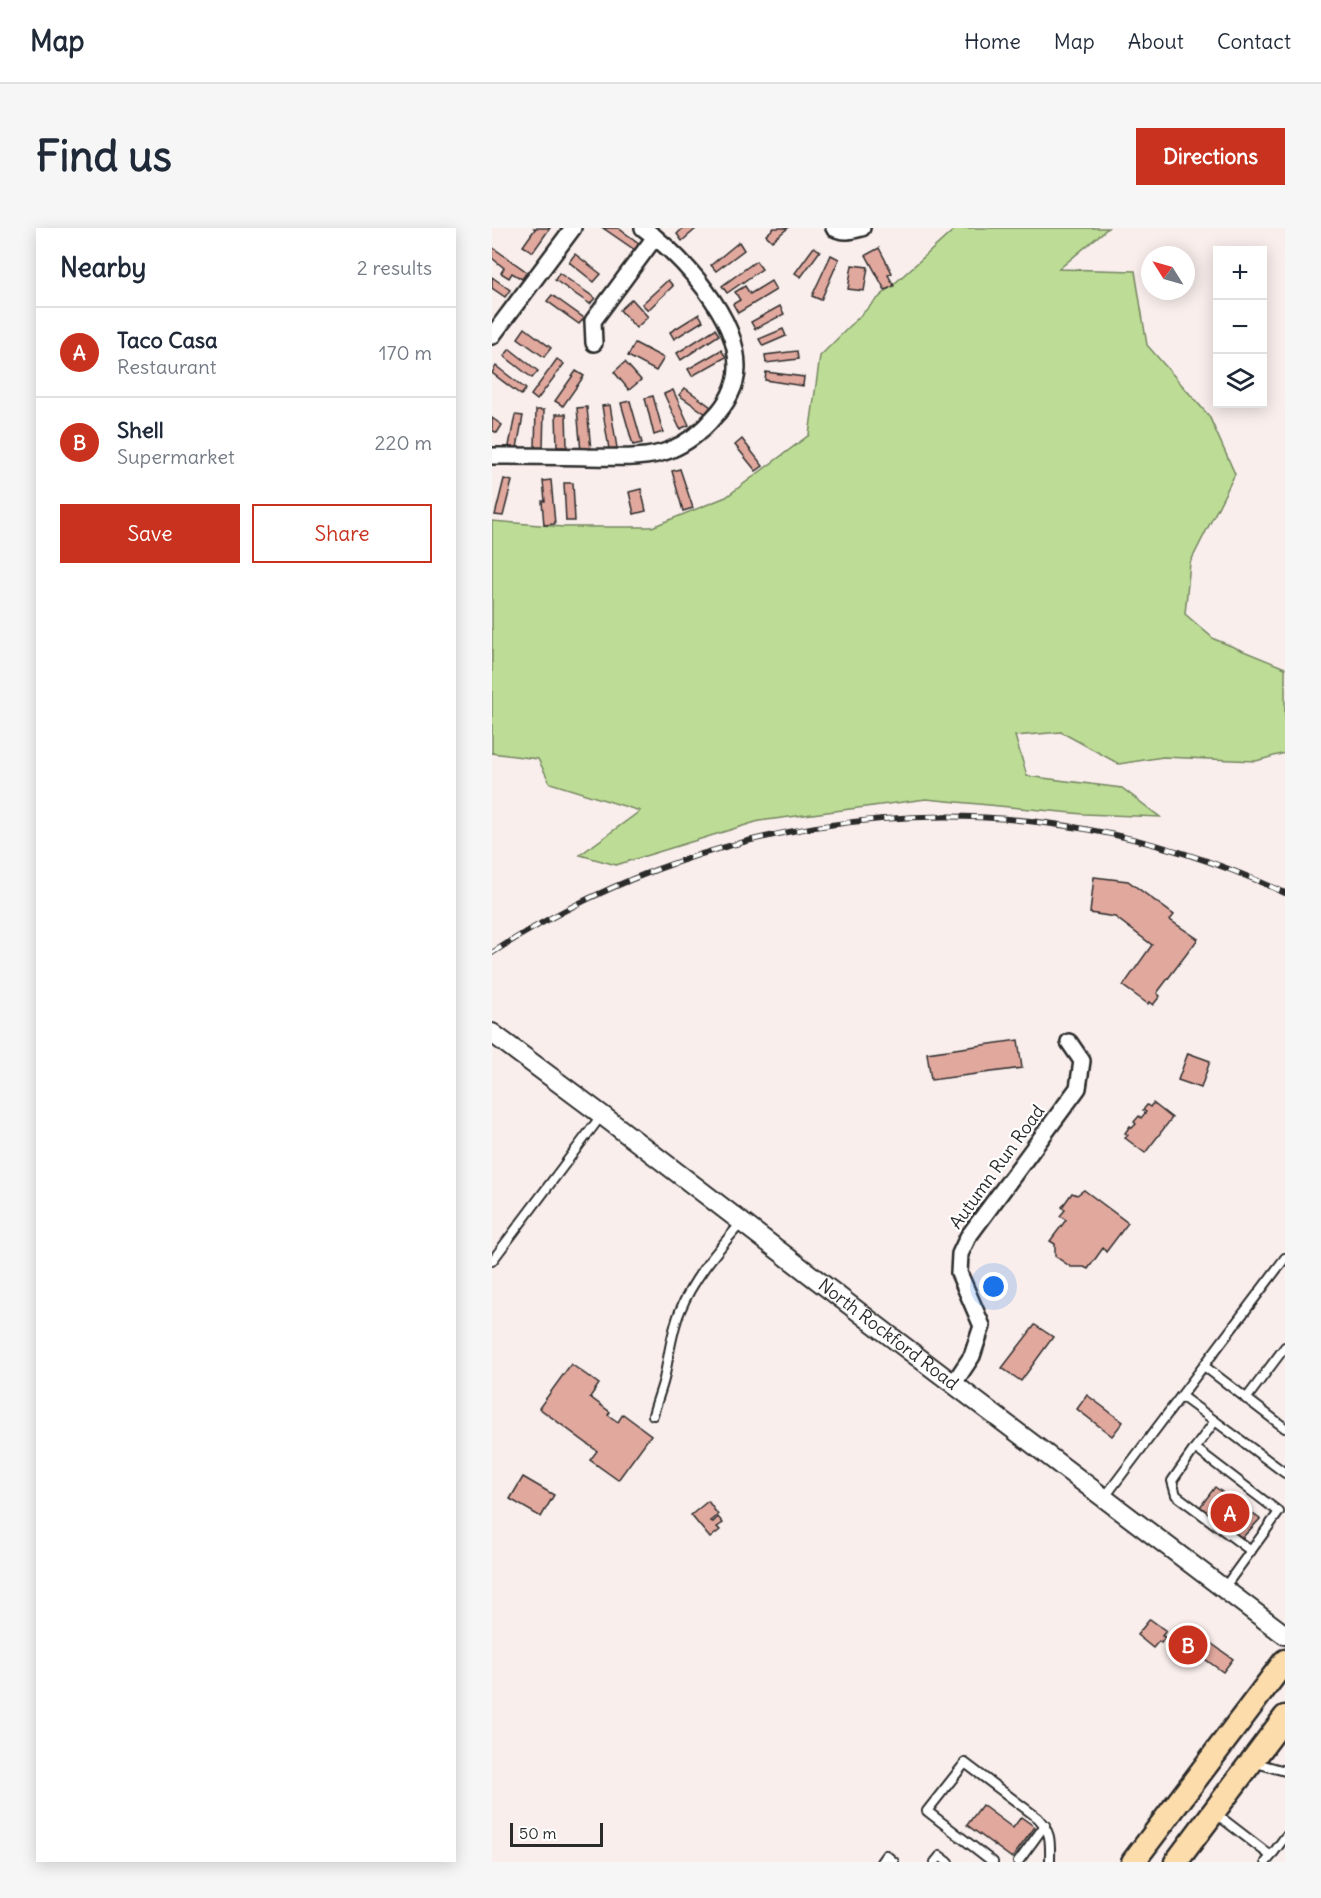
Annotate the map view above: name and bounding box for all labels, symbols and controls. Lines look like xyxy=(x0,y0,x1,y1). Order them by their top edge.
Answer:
text: Map xyxy=(30,23,84,59)
text: Home xyxy=(964,28,1021,55)
text: Map xyxy=(1054,28,1095,55)
text: About xyxy=(1128,28,1184,55)
text: Contact xyxy=(1217,28,1291,55)
button: Directions xyxy=(1136,128,1285,185)
text: Find us xyxy=(36,130,172,182)
north arrow xyxy=(1141,246,1195,300)
map controls xyxy=(1213,246,1267,408)
button: + xyxy=(1213,246,1267,300)
text: Nearby xyxy=(60,251,146,284)
text: 2 results xyxy=(357,255,432,280)
button: − xyxy=(1213,300,1267,354)
text: Taco Casa xyxy=(117,326,218,354)
text: A xyxy=(73,340,86,365)
text: 170 m xyxy=(379,340,432,365)
text: Restaurant xyxy=(117,354,216,379)
button: layers xyxy=(1213,354,1267,408)
text: Shell xyxy=(117,416,164,444)
text: B xyxy=(73,430,86,455)
text: 220 m xyxy=(375,430,432,455)
text: Supermarket xyxy=(117,444,235,469)
button: Save xyxy=(60,504,240,563)
button: Share xyxy=(252,504,432,563)
street label: Autumn Run Road xyxy=(944,1100,1050,1233)
your location xyxy=(979,1272,1008,1301)
street label: North Rockford Road xyxy=(814,1273,964,1395)
pin: A xyxy=(1210,1490,1250,1536)
pin: B xyxy=(1168,1622,1208,1668)
scale bar xyxy=(510,1820,603,1848)
text: 50 m xyxy=(519,1823,557,1843)

